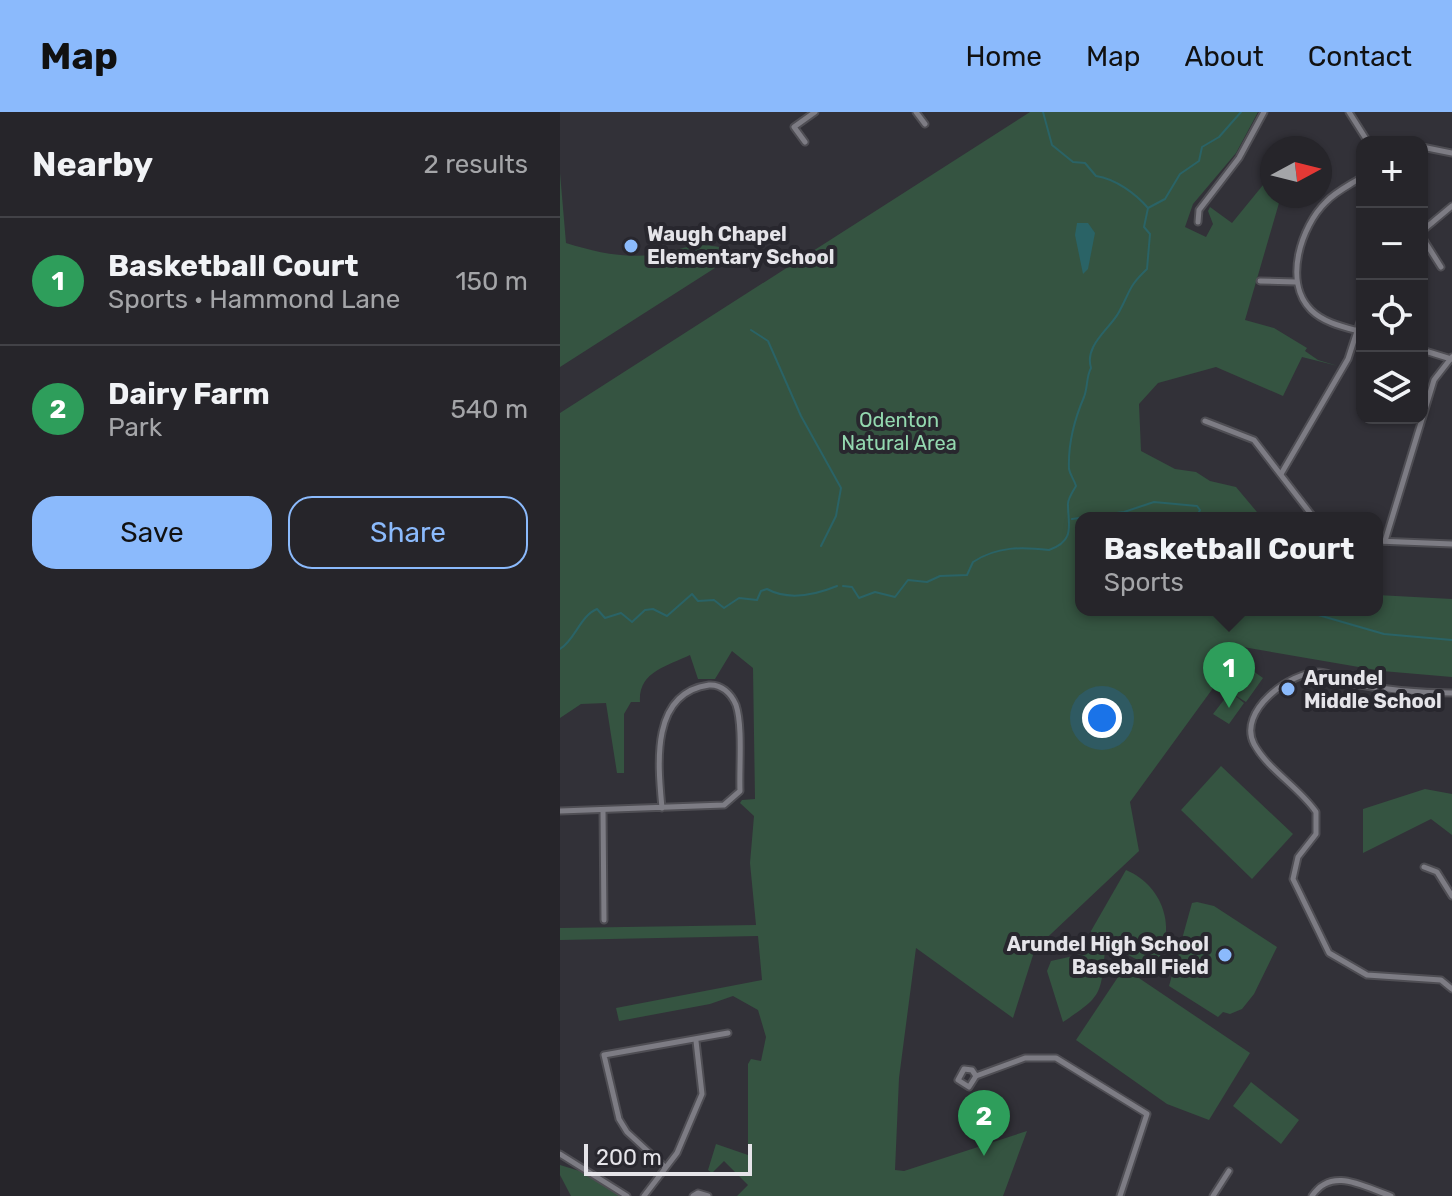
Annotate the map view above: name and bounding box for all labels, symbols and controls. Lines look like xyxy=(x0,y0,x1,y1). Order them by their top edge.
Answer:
text: Map xyxy=(40,33,118,79)
text: Home xyxy=(965,40,1042,73)
text: Map xyxy=(1086,40,1140,73)
text: About xyxy=(1184,40,1264,73)
text: Contact xyxy=(1308,40,1412,73)
north arrow xyxy=(1260,136,1332,208)
map controls xyxy=(1356,136,1428,424)
button: + xyxy=(1356,136,1428,208)
text: Nearby xyxy=(32,144,153,185)
text: 2 results xyxy=(424,149,528,180)
button: − xyxy=(1356,208,1428,280)
place label: Waugh Chapel Elementary School xyxy=(647,222,834,269)
marker: Waugh Chapel Elementary School xyxy=(622,237,640,255)
text: Basketball Court xyxy=(108,248,358,284)
text: 1 xyxy=(52,266,64,297)
text: 150 m xyxy=(455,266,528,297)
button: locate xyxy=(1356,280,1428,352)
text: Sports · Hammond Lane xyxy=(108,284,400,315)
button: layers xyxy=(1356,352,1428,424)
text: Dairy Farm xyxy=(108,376,270,412)
text: 2 xyxy=(50,394,66,425)
text: 540 m xyxy=(450,394,528,425)
park label: Odenton Natural Area xyxy=(841,408,957,455)
text: Park xyxy=(108,412,162,443)
button: Save xyxy=(32,496,272,569)
button: Share xyxy=(288,496,528,569)
popup xyxy=(1075,512,1383,616)
text: Basketball Court xyxy=(1104,531,1354,567)
text: Sports xyxy=(1104,567,1184,598)
pin: 1 xyxy=(1203,642,1255,708)
place label: Arundel Middle School xyxy=(1304,666,1442,713)
marker: Arundel Middle School xyxy=(1279,680,1297,698)
your location xyxy=(1082,698,1122,738)
place label: Arundel High School Baseball Field xyxy=(1007,932,1209,979)
marker: Arundel High School Baseball Field xyxy=(1216,946,1234,964)
pin: 2 xyxy=(958,1090,1010,1156)
scale bar xyxy=(584,1140,752,1176)
text: 200 m xyxy=(596,1144,662,1171)

